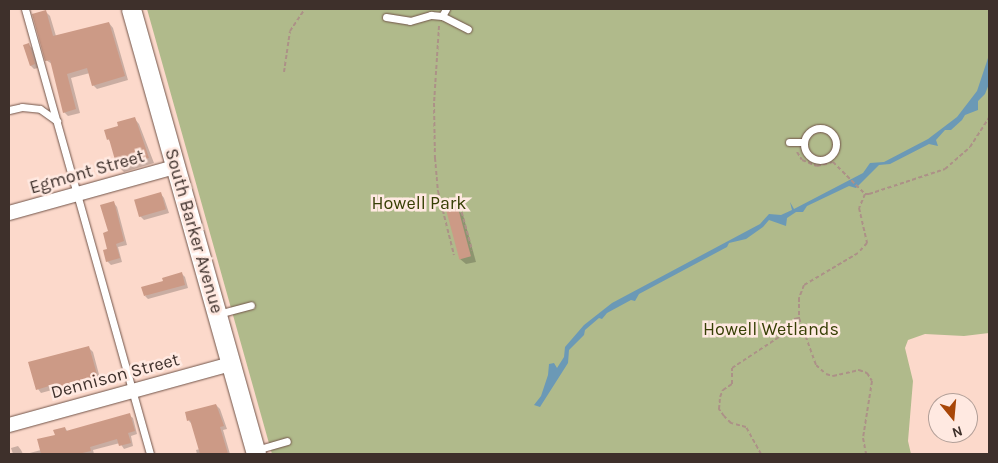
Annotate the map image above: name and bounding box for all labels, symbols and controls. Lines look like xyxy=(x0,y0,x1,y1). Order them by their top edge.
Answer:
street label: Egmont Street xyxy=(27,145,147,199)
street label: South Barker Avenue xyxy=(160,146,228,316)
park label: Howell Park xyxy=(371,192,467,214)
park label: Howell Wetlands xyxy=(703,318,839,340)
street label: Dennison Street xyxy=(48,348,182,404)
north arrow xyxy=(928,393,978,443)
text: N xyxy=(950,422,965,441)

